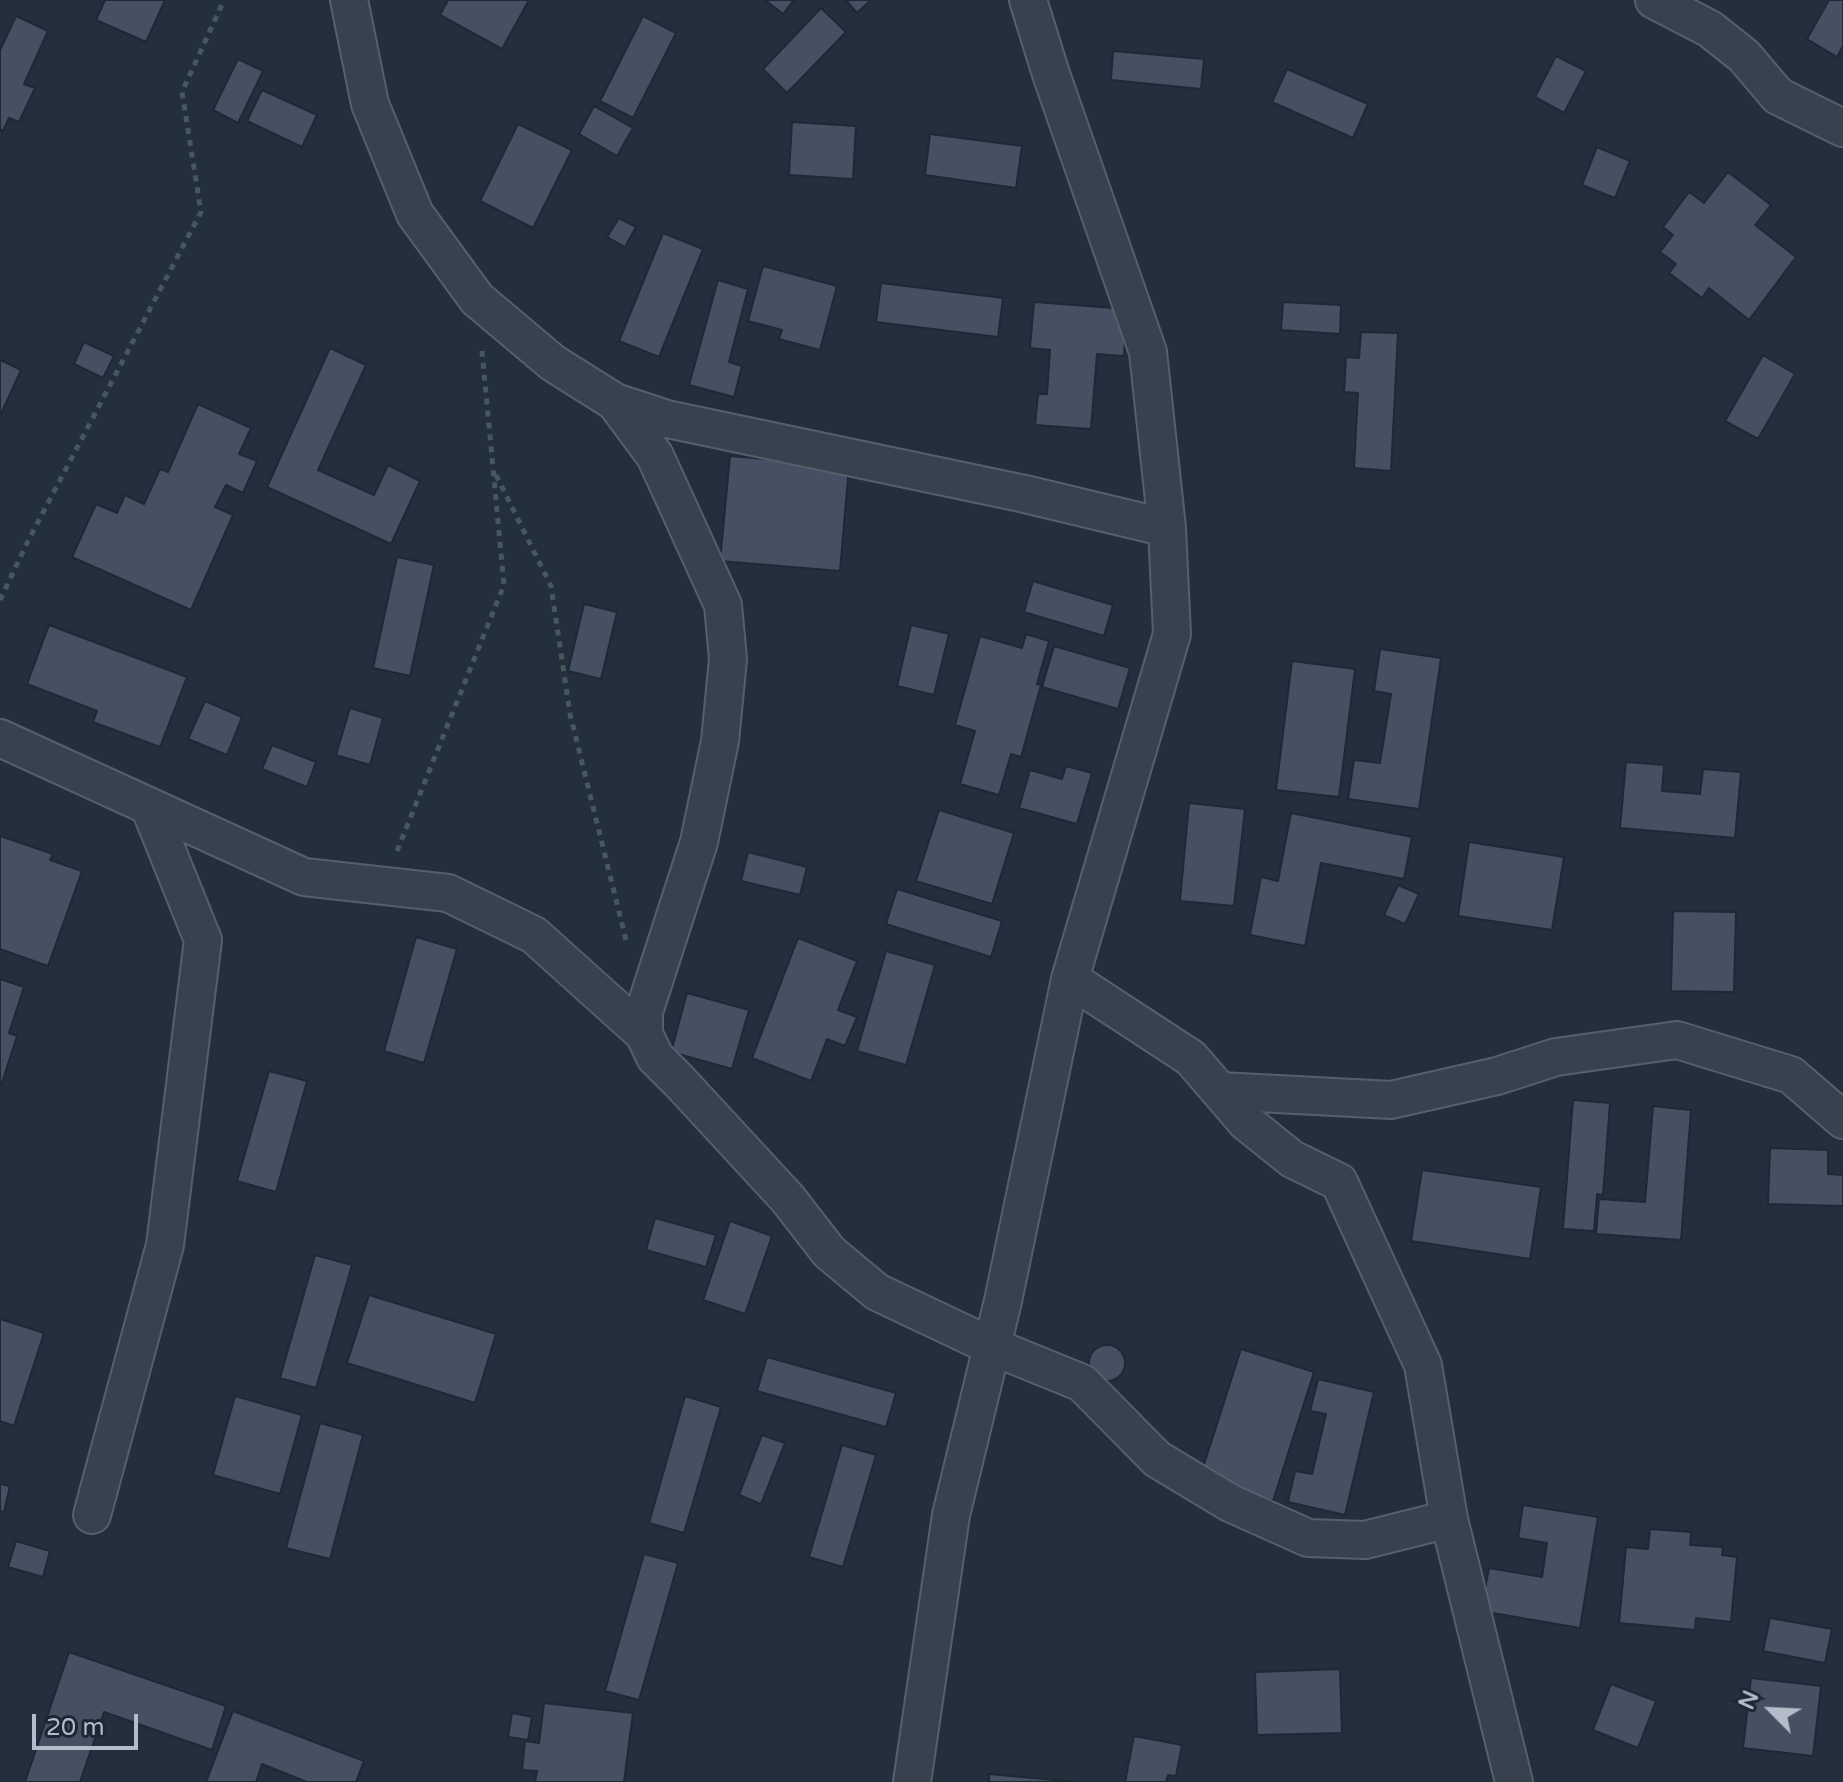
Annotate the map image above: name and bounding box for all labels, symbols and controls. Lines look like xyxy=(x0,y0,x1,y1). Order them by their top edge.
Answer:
north arrow xyxy=(1731,1670,1811,1750)
text: N xyxy=(1734,1687,1765,1714)
scale bar xyxy=(36,1698,142,1748)
text: 20 m xyxy=(46,1713,104,1742)

